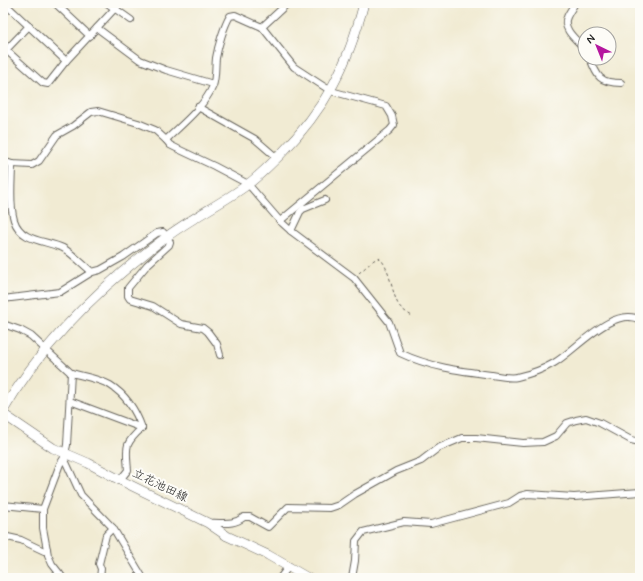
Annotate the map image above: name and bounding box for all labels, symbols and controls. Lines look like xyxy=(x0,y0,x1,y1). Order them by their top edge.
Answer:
north arrow xyxy=(577,26,617,66)
text: N xyxy=(583,32,598,47)
street label: 立花池田線 xyxy=(130,466,190,506)

